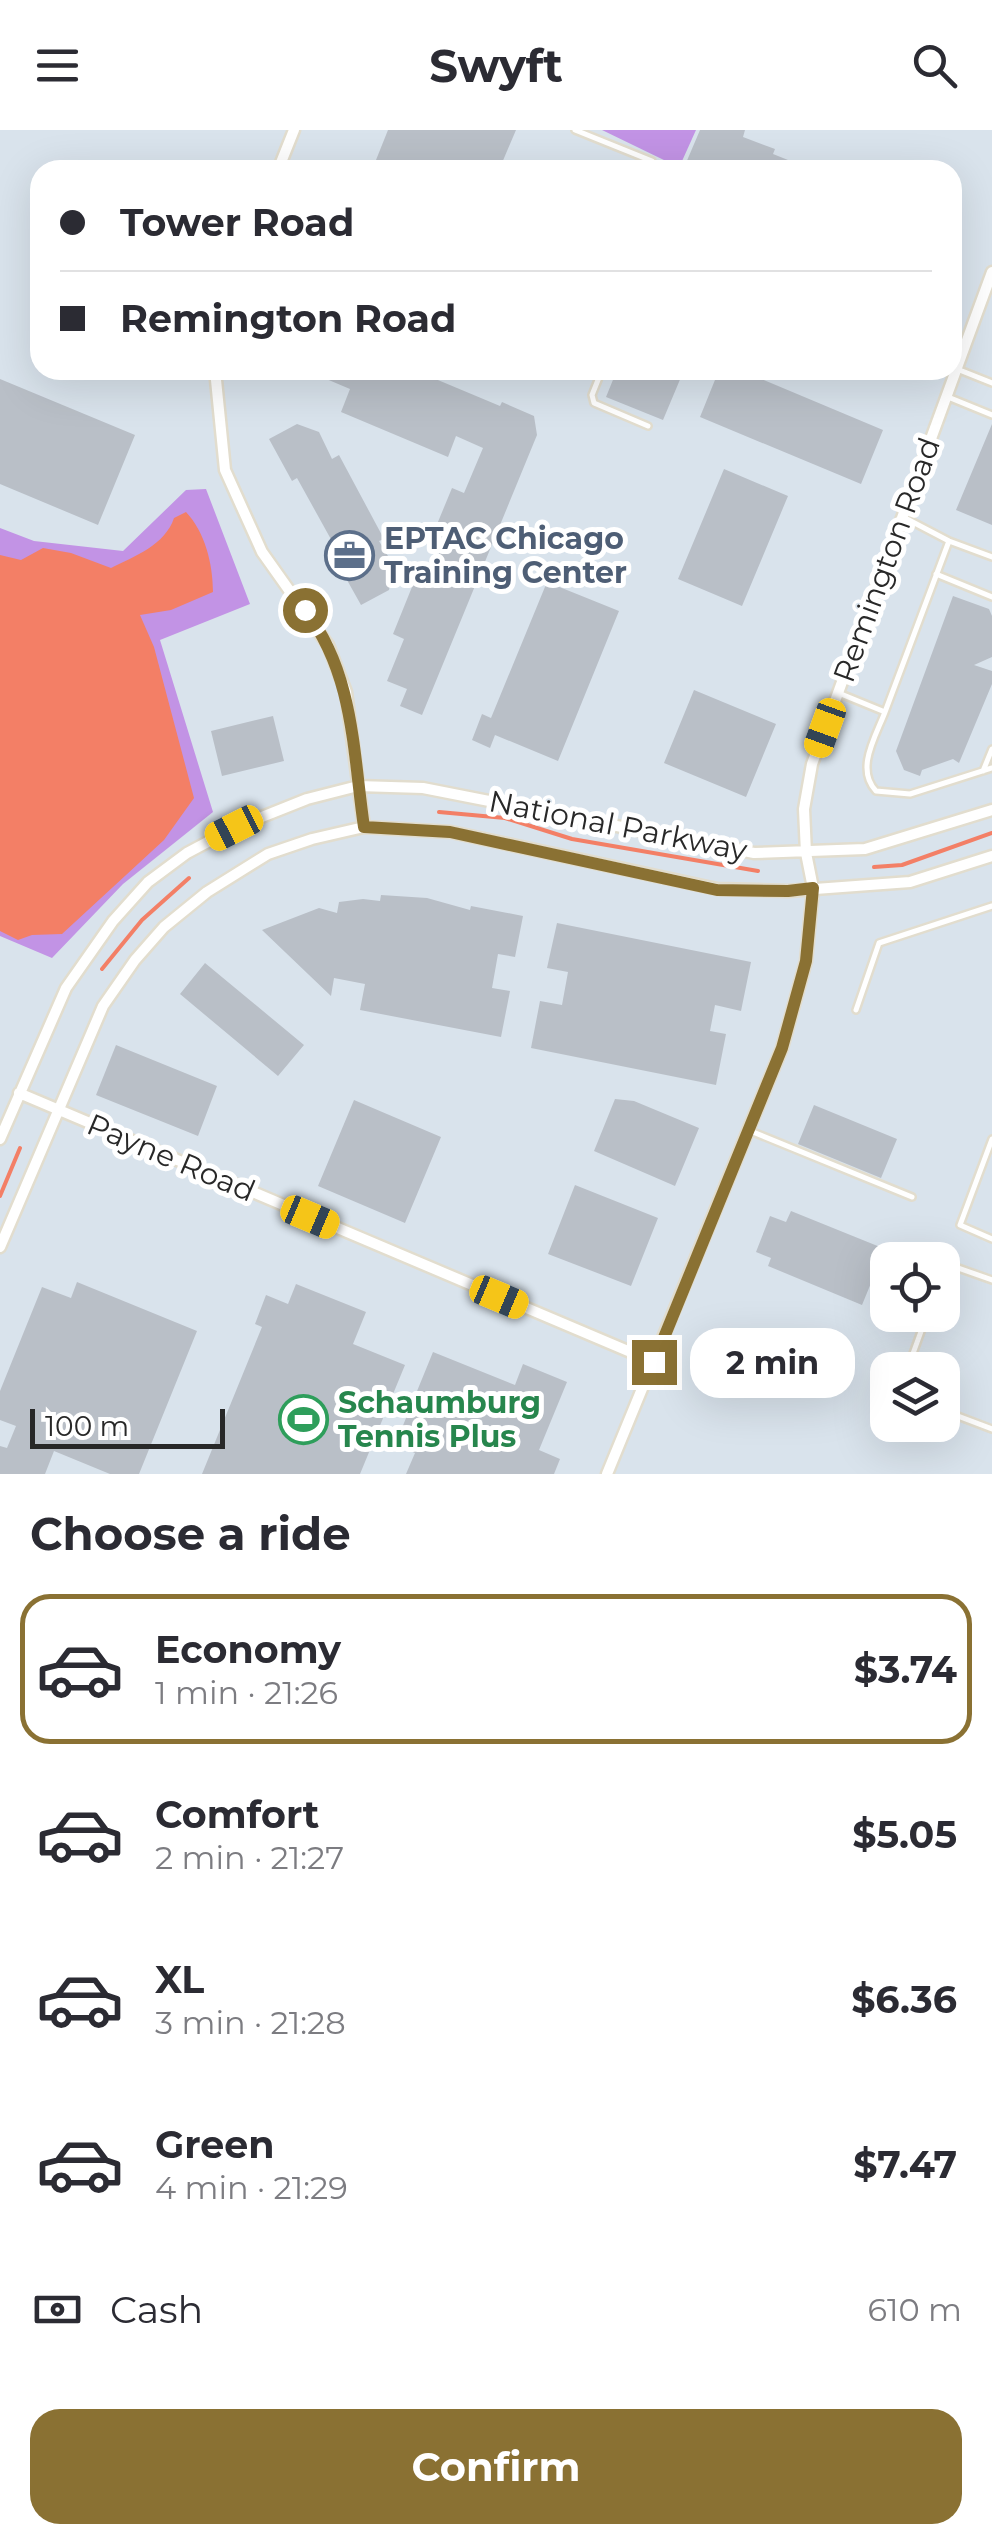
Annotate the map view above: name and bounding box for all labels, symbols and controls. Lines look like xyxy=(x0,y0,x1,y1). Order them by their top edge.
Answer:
icon: menu xyxy=(30,38,85,93)
text: Swyft xyxy=(429,38,563,93)
icon: search xyxy=(907,38,962,93)
text: Tower Road xyxy=(120,199,354,246)
text: Remington Road xyxy=(120,295,456,342)
street label: Remington Road xyxy=(825,432,948,687)
place label: EPTAC Chicago Training Center xyxy=(384,520,627,591)
office icon: EPTAC Chicago Training Center xyxy=(323,530,375,582)
route start xyxy=(283,588,328,633)
car xyxy=(801,695,849,761)
street label: National Parkway xyxy=(486,782,751,869)
car xyxy=(200,801,268,855)
street label: Payne Road xyxy=(82,1106,261,1210)
car xyxy=(277,1191,343,1243)
map controls xyxy=(870,1242,960,1442)
button: locate xyxy=(870,1242,960,1332)
car xyxy=(466,1271,532,1323)
callout: 2 min xyxy=(689,1327,854,1397)
route end xyxy=(632,1340,677,1385)
text: 2 min xyxy=(726,1343,819,1382)
button: layers xyxy=(870,1352,960,1442)
place label: Schaumburg Tennis Plus xyxy=(338,1384,541,1455)
sports icon: Schaumburg Tennis Plus xyxy=(277,1394,329,1446)
scale bar xyxy=(30,1404,225,1448)
text: 100 m xyxy=(45,1409,129,1443)
text: Choose a ride xyxy=(30,1506,351,1561)
icon: car xyxy=(35,1624,125,1714)
text: Economy xyxy=(155,1626,341,1673)
text: $3.74 xyxy=(854,1646,957,1693)
text: 1 min · 21:26 xyxy=(155,1673,338,1712)
icon: car xyxy=(35,1789,125,1879)
text: Comfort xyxy=(155,1791,319,1838)
text: $5.05 xyxy=(852,1811,957,1858)
text: 2 min · 21:27 xyxy=(155,1838,344,1877)
icon: car xyxy=(35,1954,125,2044)
text: XL xyxy=(155,1956,204,2003)
text: $6.36 xyxy=(851,1976,957,2023)
text: 3 min · 21:28 xyxy=(155,2003,346,2042)
icon: car xyxy=(35,2119,125,2209)
text: Green xyxy=(155,2121,275,2168)
text: $7.47 xyxy=(853,2141,957,2188)
text: 4 min · 21:29 xyxy=(155,2168,348,2207)
icon: cash xyxy=(30,2282,85,2337)
text: Cash xyxy=(110,2286,203,2333)
text: 610 m xyxy=(867,2290,962,2329)
button: Confirm xyxy=(30,2409,962,2524)

